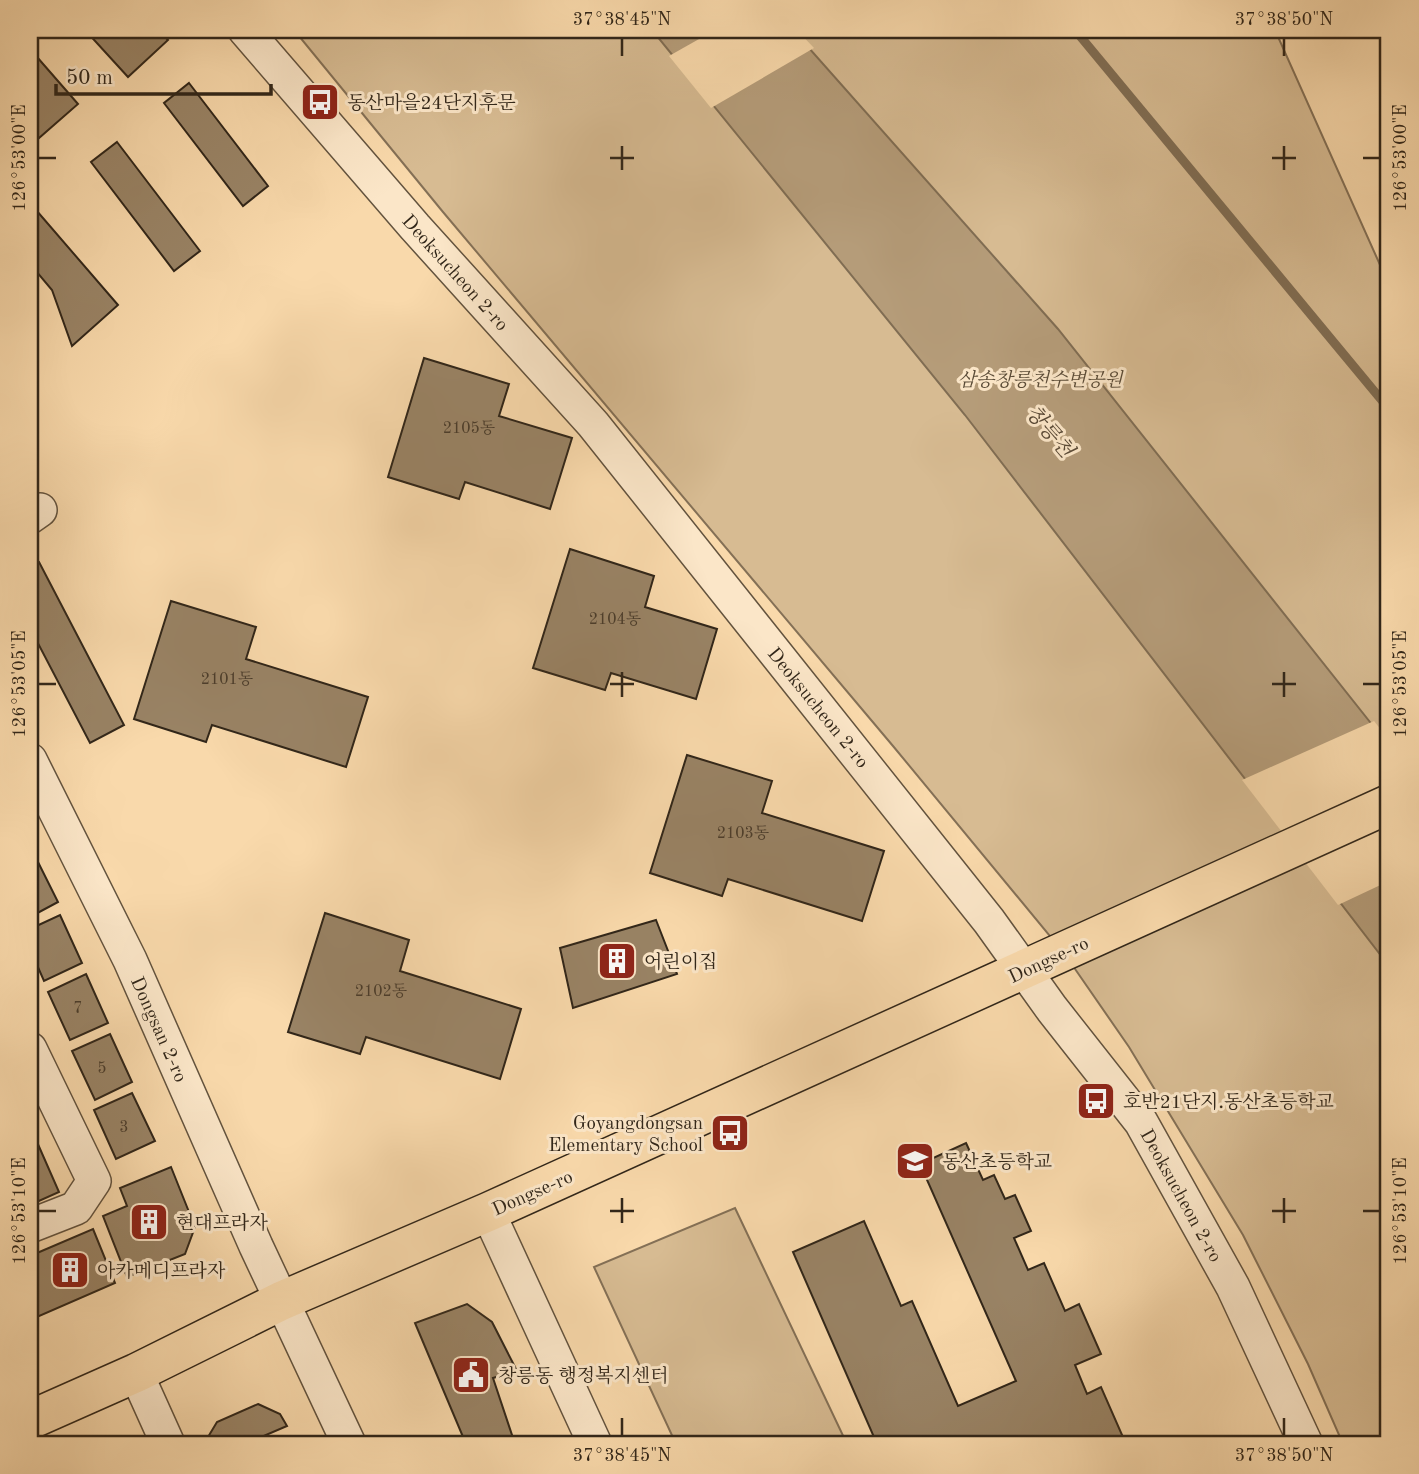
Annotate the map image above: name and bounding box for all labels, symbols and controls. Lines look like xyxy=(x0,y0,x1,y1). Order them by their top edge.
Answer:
text: 37°38'45"N xyxy=(573,11,671,29)
text: 37°38'50"N xyxy=(1235,11,1333,29)
scale bar xyxy=(56,52,271,96)
text: 50 m xyxy=(66,68,113,89)
bus stop icon: 동산마을24단지후문 xyxy=(299,81,341,123)
place label: 동산마을24단지후문 xyxy=(347,92,516,114)
text: 126°53'00"E xyxy=(11,104,29,212)
text: 126°53'00"E xyxy=(1392,104,1410,212)
street label: Deoksucheon 2-ro xyxy=(397,212,511,335)
park label: 삼송창릉천수변공원 xyxy=(957,369,1124,391)
water label: 창릉천 xyxy=(1021,401,1079,463)
house number: 2105동 xyxy=(443,420,496,437)
house number: 2104동 xyxy=(589,611,642,628)
text: 126°53'05"E xyxy=(11,630,29,738)
text: 126°53'05"E xyxy=(1392,630,1410,738)
street label: Deoksucheon 2-ro xyxy=(763,645,871,772)
house number: 2101동 xyxy=(201,671,254,688)
house number: 2103동 xyxy=(717,825,770,842)
street label: Dongse-ro xyxy=(1006,934,1092,988)
building icon: 어린이집 xyxy=(596,940,638,982)
place label: 어린이집 xyxy=(644,952,717,973)
street label: Dongsan 2-ro xyxy=(126,974,189,1086)
house number: 2102동 xyxy=(355,983,408,1000)
house number: 7 xyxy=(73,1001,83,1017)
house number: 5 xyxy=(97,1061,107,1077)
bus stop icon: 호반21단지.동산초등학교 xyxy=(1075,1080,1117,1122)
place label: 호반21단지.동산초등학교 xyxy=(1123,1091,1334,1113)
bus stop icon: Goyangdongsan Elementary School xyxy=(709,1112,751,1154)
place label: Goyangdongsan Elementary School xyxy=(548,1115,703,1156)
house number: 3 xyxy=(119,1120,129,1136)
street label: Deoksucheon 2-ro xyxy=(1135,1126,1224,1266)
school or university icon: 동산초등학교 xyxy=(894,1140,936,1182)
place label: 동산초등학교 xyxy=(942,1152,1052,1173)
text: 126°53'10"E xyxy=(11,1157,29,1265)
text: 126°53'10"E xyxy=(1392,1157,1410,1265)
street label: Dongse-ro xyxy=(490,1168,576,1220)
building icon: 현대프라자 xyxy=(128,1201,170,1243)
place label: 현대프라자 xyxy=(176,1213,268,1234)
building icon: 아카메디프라자 xyxy=(49,1249,91,1291)
place label: 아카메디프라자 xyxy=(97,1261,226,1282)
public building icon: 창릉동 행정복지센터 xyxy=(450,1354,492,1396)
place label: 창릉동 행정복지센터 xyxy=(498,1365,669,1387)
text: 37°38'45"N xyxy=(573,1447,671,1465)
text: 37°38'50"N xyxy=(1235,1447,1333,1465)

